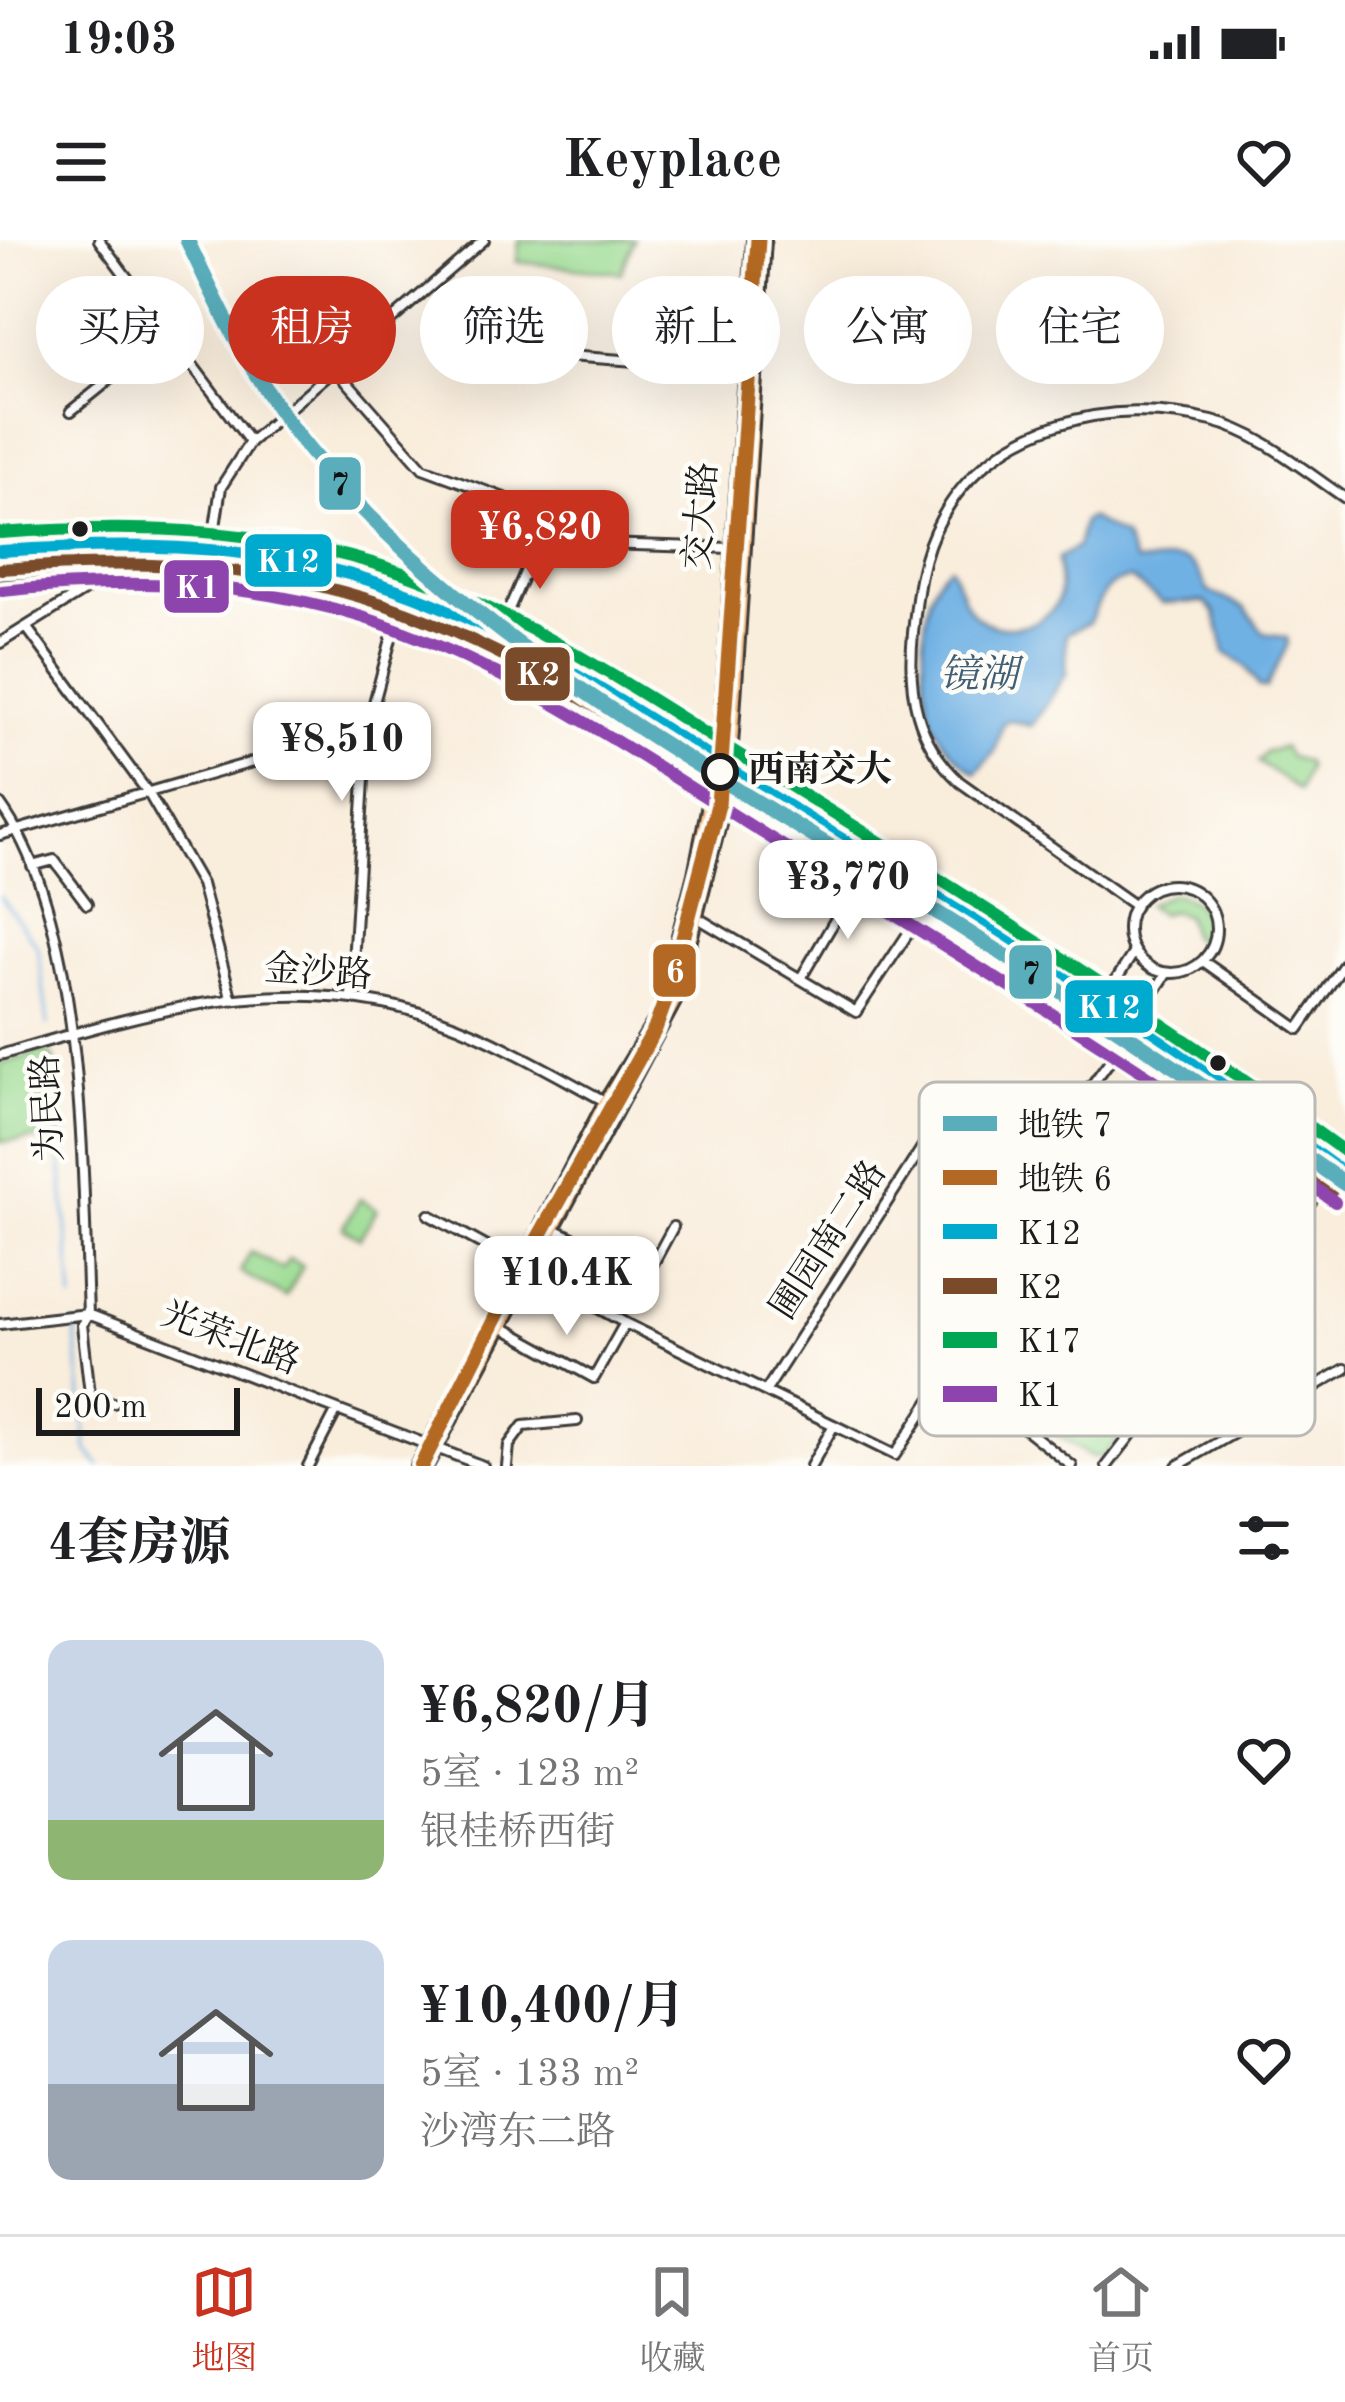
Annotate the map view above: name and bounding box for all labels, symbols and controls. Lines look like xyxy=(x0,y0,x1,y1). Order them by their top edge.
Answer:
text: 19:03 xyxy=(60,19,177,64)
icon: menu xyxy=(48,129,114,195)
icon: heart xyxy=(1231,129,1297,195)
text: Keyplace xyxy=(563,135,782,189)
chip: 买房 xyxy=(36,276,204,384)
chip: 租房 xyxy=(228,276,396,384)
chip: 筛选 xyxy=(420,276,588,384)
chip: 新上 xyxy=(612,276,780,384)
chip: 公寓 xyxy=(804,276,972,384)
chip: 住宅 xyxy=(996,276,1164,384)
line badge: 7 xyxy=(317,455,363,512)
street label: 交大路 xyxy=(677,461,725,571)
text: 7 xyxy=(330,470,350,503)
pin: ¥6,820 xyxy=(442,490,638,592)
text: ¥6,820 xyxy=(478,509,602,548)
unlabelled marker xyxy=(69,518,91,540)
line badge: K12 xyxy=(243,532,334,589)
text: K12 xyxy=(256,547,320,580)
line badge: K1 xyxy=(162,558,231,615)
text: K1 xyxy=(175,573,219,606)
line badge: K2 xyxy=(503,645,572,703)
water label: 镜湖 xyxy=(940,653,1024,696)
text: K2 xyxy=(516,660,560,693)
pin: ¥8,510 xyxy=(244,702,440,804)
text: ¥8,510 xyxy=(280,721,404,760)
place label: 西南交大 xyxy=(748,749,892,790)
marker: 西南交大 xyxy=(703,755,737,789)
pin: ¥3,770 xyxy=(750,840,946,942)
text: ¥3,770 xyxy=(786,859,910,898)
line badge: 6 xyxy=(651,942,698,999)
line badge: 7 xyxy=(1007,943,1054,1001)
street label: 金沙路 xyxy=(263,948,373,996)
text: 6 xyxy=(665,957,685,990)
text: 7 xyxy=(1021,959,1041,992)
line badge: K12 xyxy=(1063,978,1155,1035)
text: K12 xyxy=(1077,993,1141,1026)
unlabelled marker xyxy=(1207,1052,1229,1074)
street label: 为民路 xyxy=(25,1053,71,1163)
legend xyxy=(919,1082,1315,1436)
text: 地铁 7 xyxy=(1018,1108,1112,1144)
street label: 圃园南二路 xyxy=(763,1154,894,1326)
text: 地铁 6 xyxy=(1018,1162,1112,1198)
text: K12 xyxy=(1018,1219,1081,1252)
pin: ¥10.4K xyxy=(469,1236,665,1338)
text: ¥10.4K xyxy=(501,1255,633,1294)
text: K2 xyxy=(1018,1273,1062,1306)
street label: 光荣北路 xyxy=(156,1294,305,1383)
text: K17 xyxy=(1018,1327,1081,1360)
text: K1 xyxy=(1018,1381,1062,1414)
scale bar xyxy=(36,1382,240,1435)
text: 200 m xyxy=(54,1392,147,1425)
icon: filters xyxy=(1231,1505,1297,1571)
text: 4套房源 xyxy=(48,1520,231,1571)
text: ¥6,820/月 xyxy=(420,1683,656,1734)
icon: home xyxy=(144,1688,288,1832)
icon: heart xyxy=(1231,1727,1297,1793)
text: 5室 · 123 m² xyxy=(420,1755,639,1794)
text: 银桂桥西街 xyxy=(420,1814,615,1853)
text: ¥10,400/月 xyxy=(420,1983,686,2034)
icon: home xyxy=(144,1988,288,2132)
icon: heart xyxy=(1231,2027,1297,2093)
text: 5室 · 133 m² xyxy=(420,2055,639,2094)
text: 沙湾东二路 xyxy=(420,2114,615,2153)
tab: 地图 xyxy=(191,2259,257,2381)
tab: 收藏 xyxy=(639,2259,705,2381)
tab: 首页 xyxy=(1088,2259,1154,2381)

